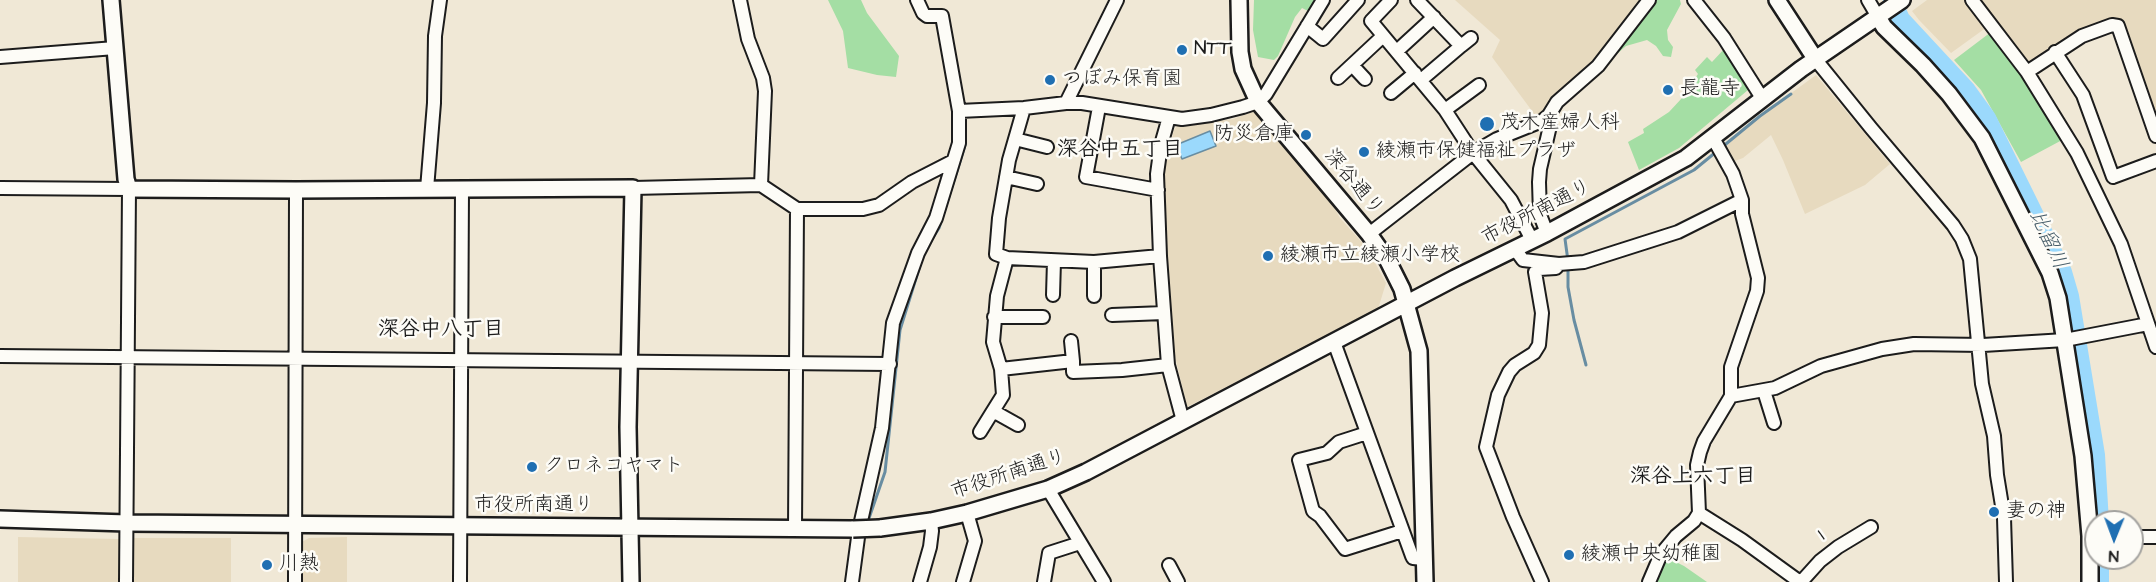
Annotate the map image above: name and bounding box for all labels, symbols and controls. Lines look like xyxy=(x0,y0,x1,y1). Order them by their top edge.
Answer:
place label: NTT xyxy=(1194,38,1231,62)
marker: NTT xyxy=(1175,43,1189,57)
place label: つぼみ保育園 xyxy=(1062,68,1182,92)
marker: つぼみ保育園 xyxy=(1043,73,1057,87)
place label: 長龍寺 xyxy=(1680,78,1740,102)
marker: 長龍寺 xyxy=(1661,83,1675,97)
place label: 茂木産婦人科 xyxy=(1500,112,1620,136)
marker: 茂木産婦人科 xyxy=(1478,115,1496,133)
place label: 防災倉庫 xyxy=(1214,123,1294,147)
marker: 防災倉庫 xyxy=(1299,128,1313,142)
district label: 深谷中五丁目 xyxy=(1057,138,1183,164)
place label: 綾瀬市保健福祉プラザ xyxy=(1376,140,1576,164)
street label: 深谷通り xyxy=(1318,145,1388,221)
marker: 綾瀬市保健福祉プラザ xyxy=(1357,145,1371,159)
street label: 市役所南通り xyxy=(1478,175,1596,251)
water label: 比留川 xyxy=(2022,206,2072,274)
place label: 綾瀬市立綾瀬小学校 xyxy=(1280,244,1460,268)
marker: 綾瀬市立綾瀬小学校 xyxy=(1261,249,1275,263)
district label: 深谷中八丁目 xyxy=(378,318,504,344)
street label: 市役所南通り xyxy=(948,445,1070,505)
place label: クロネコヤマト xyxy=(544,455,684,479)
marker: クロネコヤマト xyxy=(525,460,539,474)
district label: 深谷上六丁目 xyxy=(1630,465,1756,491)
street label: 市役所南通り xyxy=(474,494,594,518)
place label: 妻の神 xyxy=(2006,500,2066,524)
marker: 妻の神 xyxy=(1987,505,2001,519)
north arrow xyxy=(2084,510,2144,570)
street label: 1 xyxy=(1814,526,1830,546)
place label: 綾瀬中央幼稚園 xyxy=(1581,543,1721,567)
text: N xyxy=(2109,545,2119,567)
marker: 綾瀬中央幼稚園 xyxy=(1562,548,1576,562)
place label: 川熱 xyxy=(279,553,319,577)
marker: 川熱 xyxy=(260,558,274,572)

